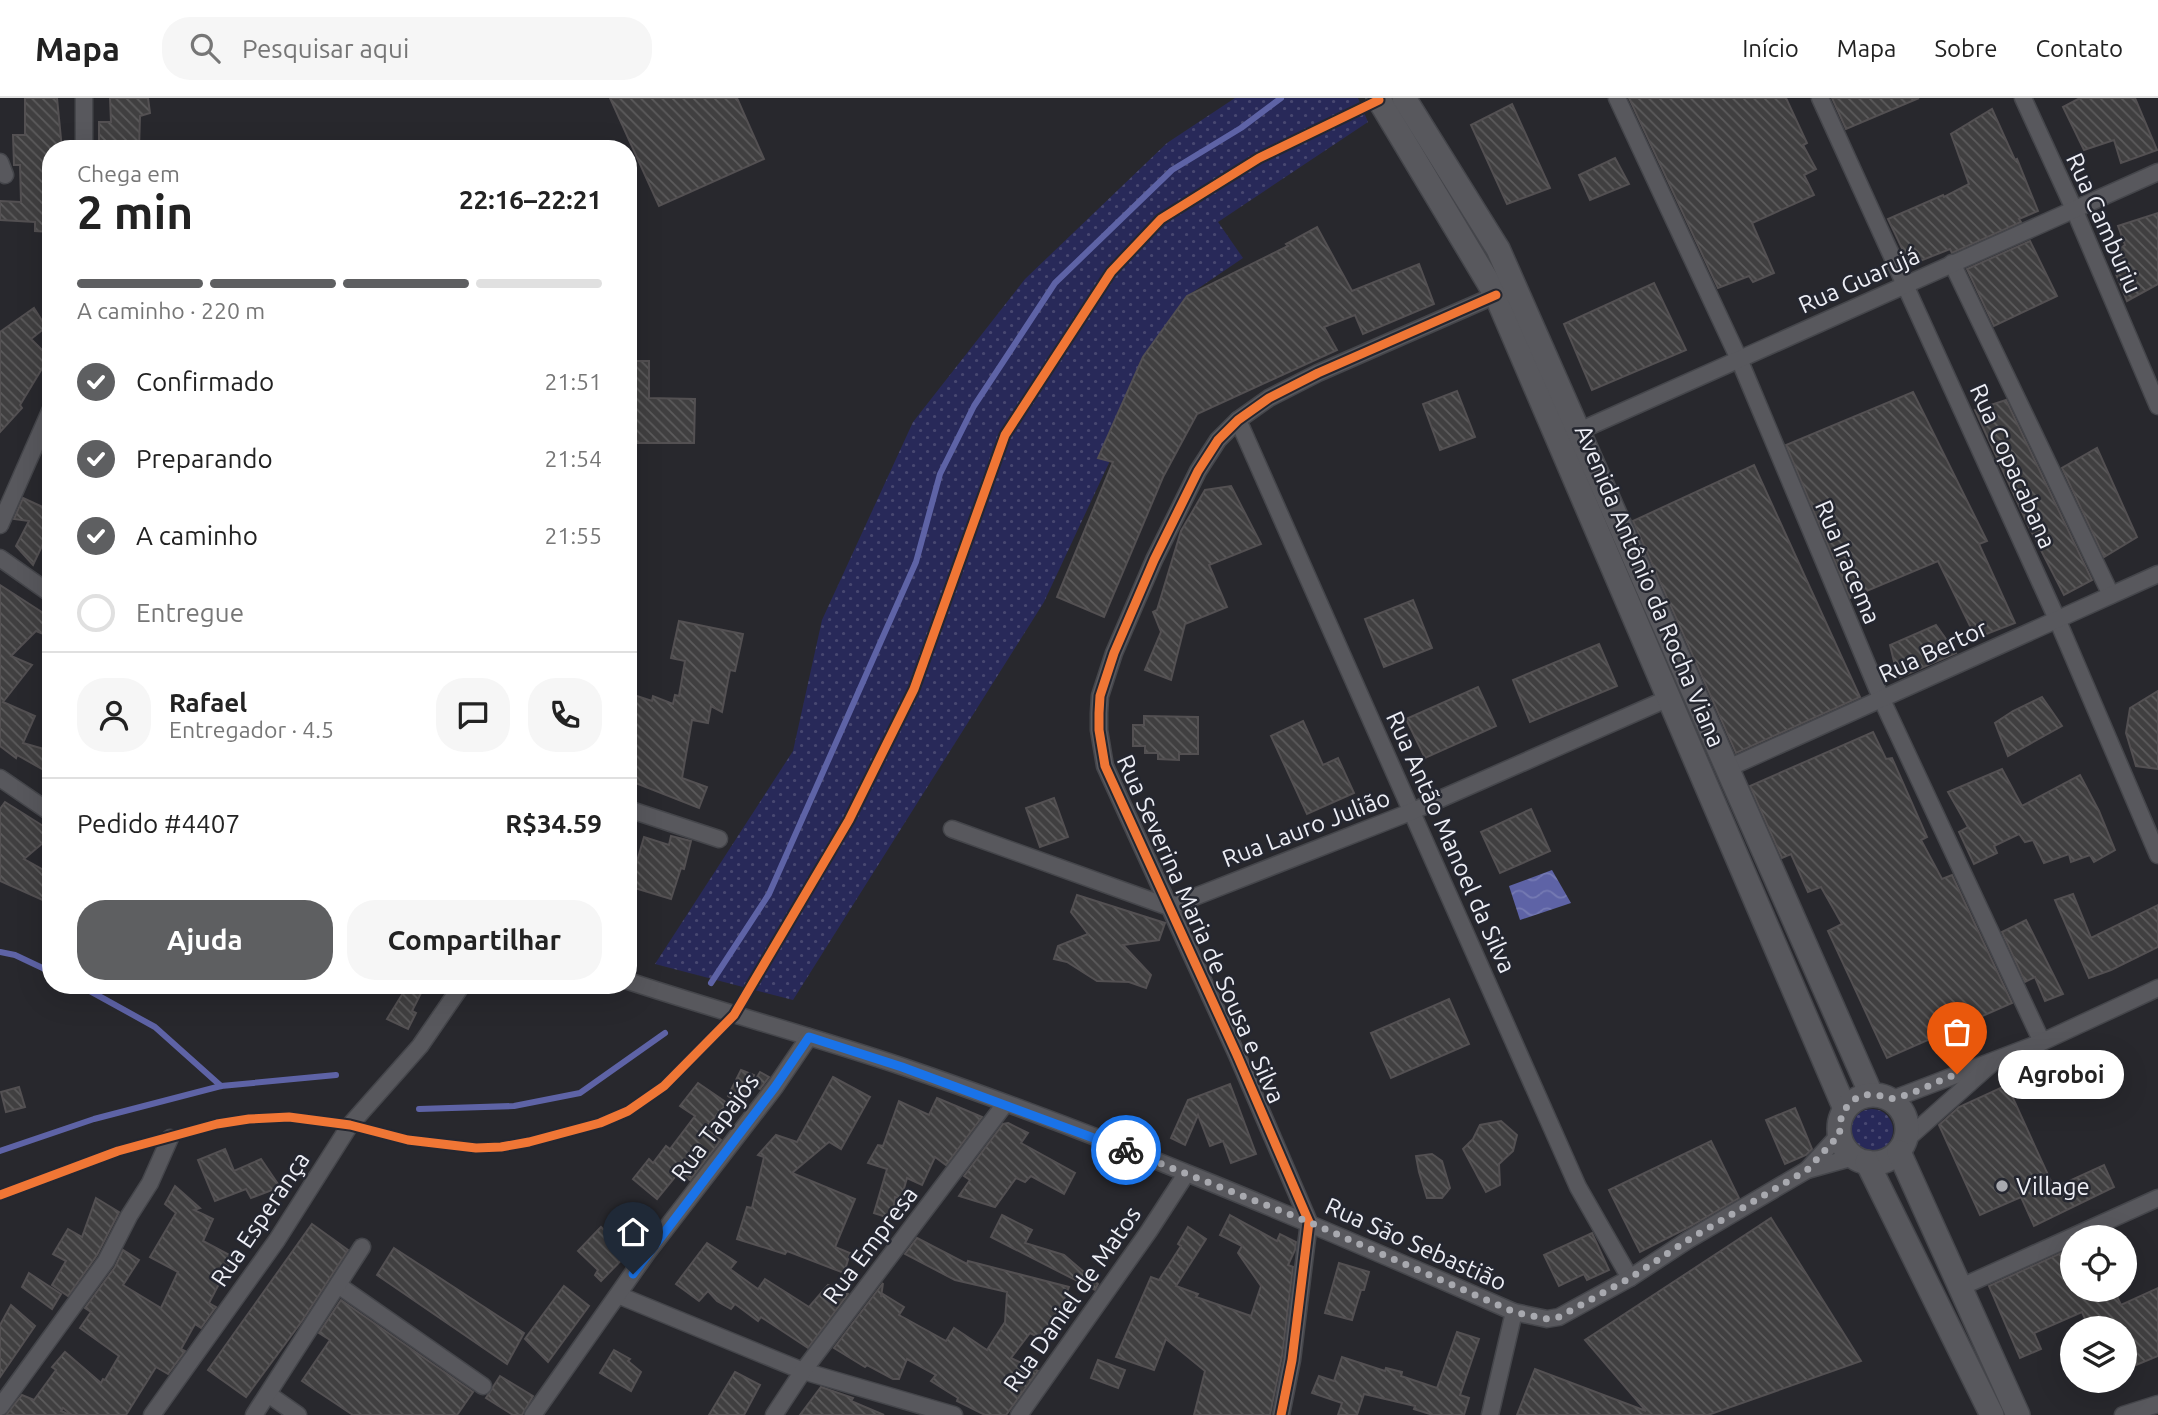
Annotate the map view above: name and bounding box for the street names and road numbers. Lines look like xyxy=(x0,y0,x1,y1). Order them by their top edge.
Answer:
street label: Rua Camburiu xyxy=(2061,149,2147,297)
street label: Rua Guarujá xyxy=(1794,241,1924,319)
street label: Rua Copacabana xyxy=(1965,379,2061,553)
street label: Avenida Antônio da Rocha Viana xyxy=(1570,421,1730,751)
street label: Rua Iracema xyxy=(1810,496,1886,628)
street label: Rua Bertor xyxy=(1874,614,1992,688)
street label: Rua Antão Manoel da Silva xyxy=(1381,707,1521,977)
street label: Rua Severina Maria de Sousa e Silva xyxy=(1112,751,1290,1107)
street label: Rua Lauro Julião xyxy=(1218,784,1394,872)
street label: Rua Tapajós xyxy=(666,1068,764,1186)
street label: Rua Esperança xyxy=(205,1147,315,1291)
street label: Rua Empresa xyxy=(817,1181,923,1309)
street label: Rua São Sebastião xyxy=(1321,1192,1511,1296)
street label: Rua Daniel de Matos xyxy=(998,1201,1146,1397)

